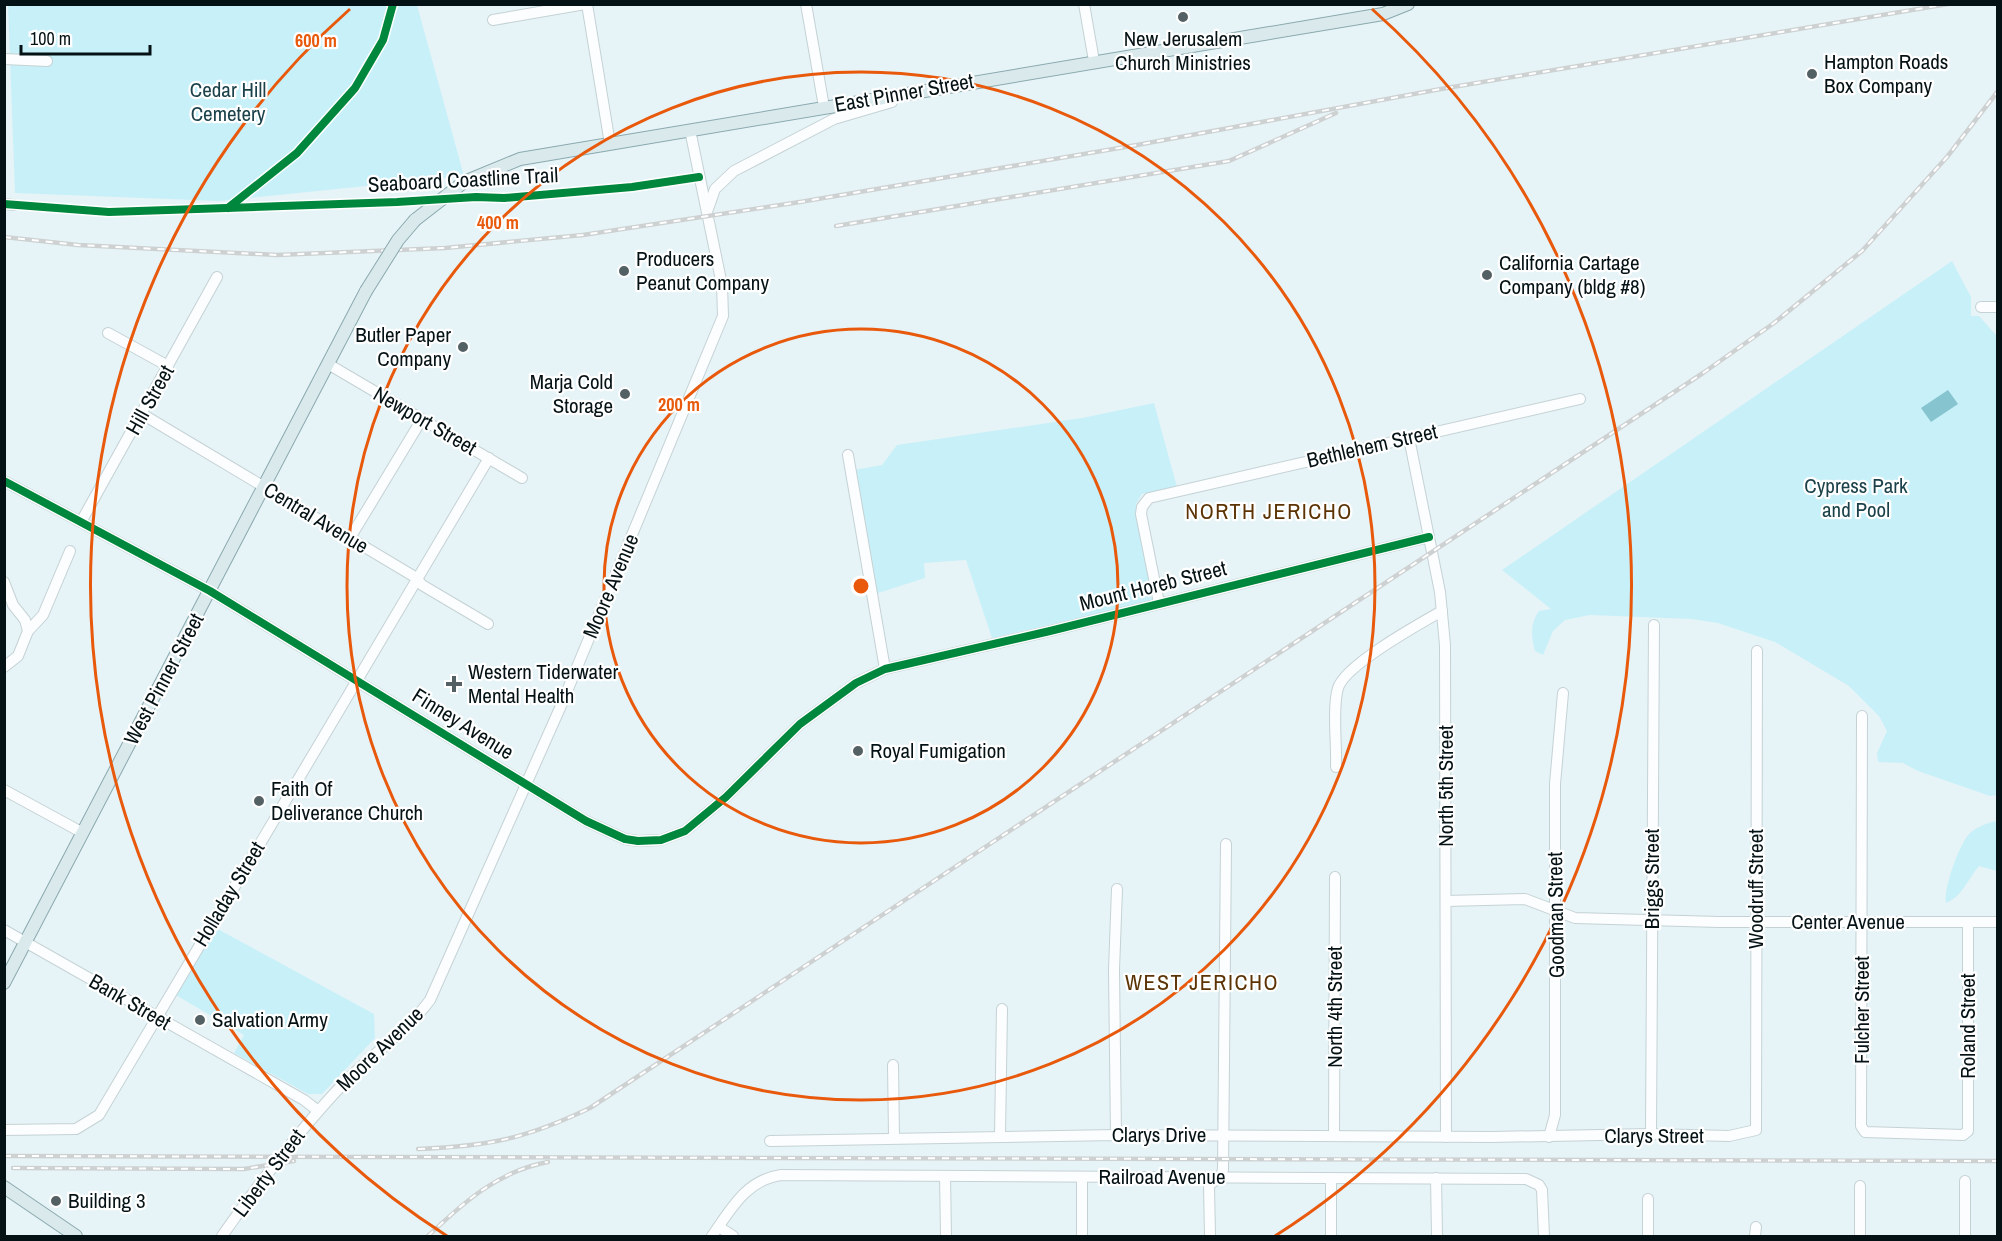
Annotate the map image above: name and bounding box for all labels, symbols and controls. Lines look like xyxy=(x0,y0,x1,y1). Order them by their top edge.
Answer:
marker: New Jerusalem Church Ministries xyxy=(1176,10,1190,24)
scale bar xyxy=(21,18,150,56)
place label: New Jerusalem Church Ministries xyxy=(1115,24,1251,77)
text: 100 m xyxy=(30,26,71,51)
text: 600 m xyxy=(295,28,337,53)
place label: Hampton Roads Box Company xyxy=(1824,47,1948,100)
street label: East Pinner Street xyxy=(832,66,976,119)
marker: Hampton Roads Box Company xyxy=(1805,67,1819,81)
park label: Cedar Hill Cemetery xyxy=(190,75,266,128)
street label: Seaboard Coastline Trail xyxy=(367,160,559,199)
text: 400 m xyxy=(477,210,519,235)
place label: Producers Peanut Company xyxy=(636,244,769,297)
place label: California Cartage Company (bldg #8) xyxy=(1499,248,1645,301)
marker: Producers Peanut Company xyxy=(617,264,631,278)
marker: California Cartage Company (bldg #8) xyxy=(1480,268,1494,282)
place label: Butler Paper Company xyxy=(355,320,451,373)
marker: Butler Paper Company xyxy=(456,340,470,354)
street label: Hill Street xyxy=(119,359,181,440)
place label: Marja Cold Storage xyxy=(530,367,613,420)
street label: Newport Street xyxy=(368,379,482,462)
marker: Marja Cold Storage xyxy=(618,387,632,401)
text: 200 m xyxy=(658,392,700,417)
street label: Bethlehem Street xyxy=(1304,416,1440,475)
park label: Cypress Park and Pool xyxy=(1804,471,1908,524)
street label: Central Avenue xyxy=(258,475,374,560)
district label: NORTH JERICHO xyxy=(1185,496,1353,526)
street label: Moore Avenue xyxy=(576,529,646,642)
street label: Mount Horeb Street xyxy=(1076,553,1229,618)
centre of rings xyxy=(851,576,871,596)
street label: West Pinner Street xyxy=(117,608,211,750)
place label: Western Tiderwater Mental Health xyxy=(468,657,619,710)
marker: Western Tiderwater Mental Health xyxy=(445,675,463,693)
street label: Finney Avenue xyxy=(407,681,520,766)
street label: North 5th Street xyxy=(1431,725,1460,847)
place label: Royal Fumigation xyxy=(870,736,1006,765)
marker: Royal Fumigation xyxy=(851,744,865,758)
place label: Faith Of Deliverance Church xyxy=(271,774,423,827)
marker: Faith Of Deliverance Church xyxy=(252,794,266,808)
street label: Briggs Street xyxy=(1637,829,1666,929)
street label: Woodruff Street xyxy=(1741,829,1770,949)
street label: Holladay Street xyxy=(186,836,271,952)
street label: Goodman Street xyxy=(1540,851,1571,978)
street label: Center Avenue xyxy=(1791,907,1905,936)
street label: North 4th Street xyxy=(1320,946,1349,1068)
street label: Fulcher Street xyxy=(1847,956,1876,1064)
street label: Bank Street xyxy=(84,967,177,1037)
district label: WEST JERICHO xyxy=(1125,967,1279,997)
street label: Roland Street xyxy=(1953,973,1982,1079)
street label: Moore Avenue xyxy=(330,1000,430,1098)
place label: Salvation Army xyxy=(212,1005,328,1034)
marker: Salvation Army xyxy=(193,1013,207,1027)
street label: Clarys Drive xyxy=(1112,1120,1206,1149)
street label: Clarys Street xyxy=(1604,1121,1704,1150)
street label: Liberty Street xyxy=(226,1123,311,1223)
street label: Railroad Avenue xyxy=(1098,1162,1226,1191)
place label: Building 3 xyxy=(68,1186,146,1215)
marker: Building 3 xyxy=(49,1194,63,1208)

